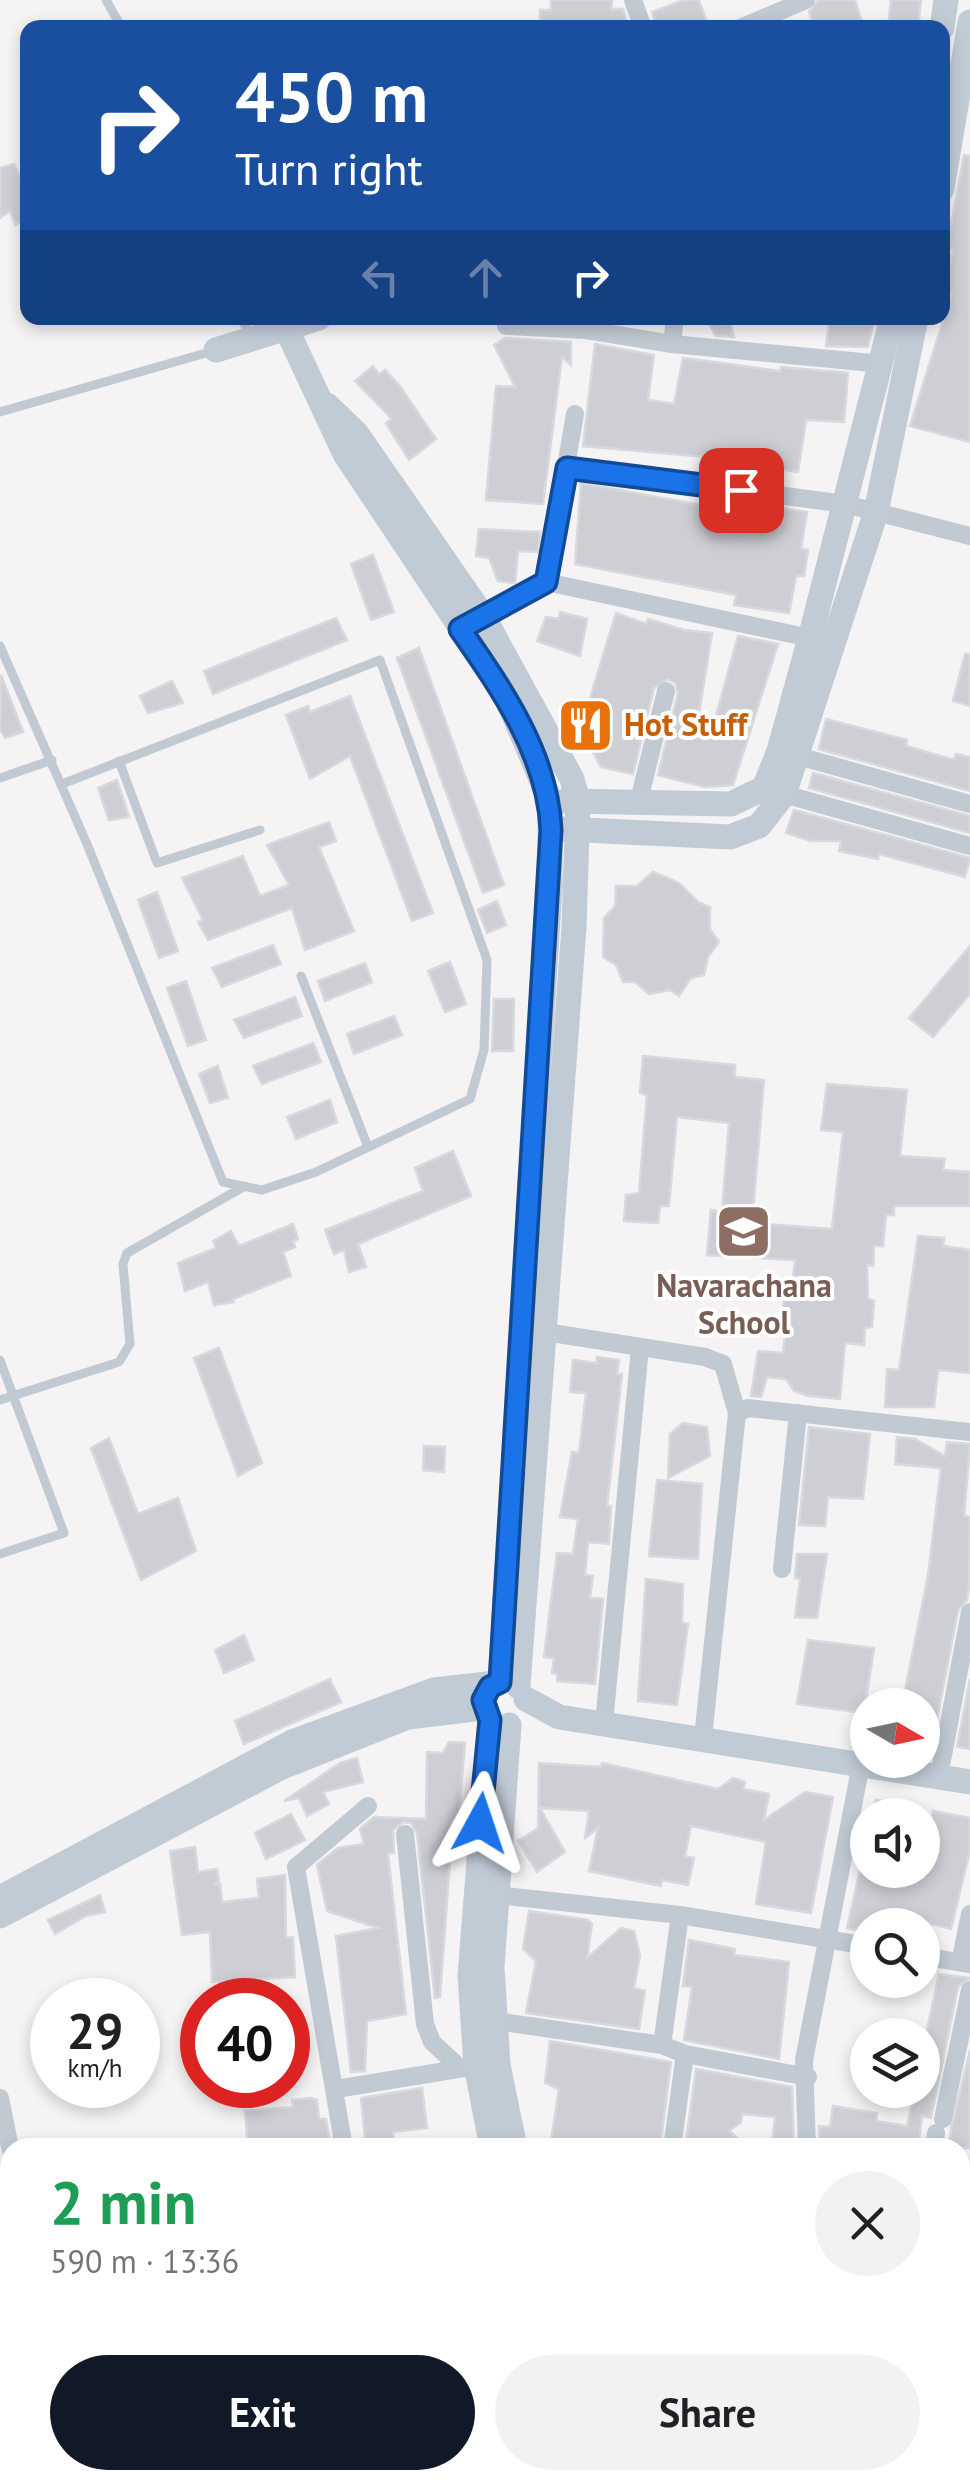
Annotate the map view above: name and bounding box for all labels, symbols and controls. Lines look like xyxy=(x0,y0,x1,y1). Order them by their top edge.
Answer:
text: 450 m xyxy=(235,51,428,141)
icon: right xyxy=(70,60,200,190)
text: Turn right xyxy=(235,139,423,197)
icon: left xyxy=(353,250,408,305)
icon: ahead xyxy=(458,250,513,305)
icon: right xyxy=(563,250,618,305)
pin xyxy=(699,448,784,533)
icon: arrive xyxy=(714,463,769,518)
restaurant icon: Hot Stuff xyxy=(555,695,615,755)
place label: Hot Stuff xyxy=(624,703,749,745)
school or university icon: Navarachana School xyxy=(714,1202,774,1262)
place label: Navarachana School xyxy=(656,1264,832,1343)
north arrow xyxy=(850,1688,940,1778)
map controls xyxy=(850,1688,940,2108)
position arrow xyxy=(428,1771,532,1875)
button: sound xyxy=(850,1798,940,1888)
button: search xyxy=(850,1908,940,1998)
speed limit sign: 40 xyxy=(180,1978,310,2108)
text: 29 xyxy=(67,1998,123,2063)
button: layers xyxy=(850,2018,940,2108)
text: km/h xyxy=(68,2052,122,2084)
text: 2 min xyxy=(50,2163,196,2241)
button: close xyxy=(815,2171,920,2276)
text: 590 m · 13:36 xyxy=(50,2240,239,2282)
button: Exit xyxy=(50,2355,475,2470)
button: Share xyxy=(495,2355,920,2470)

